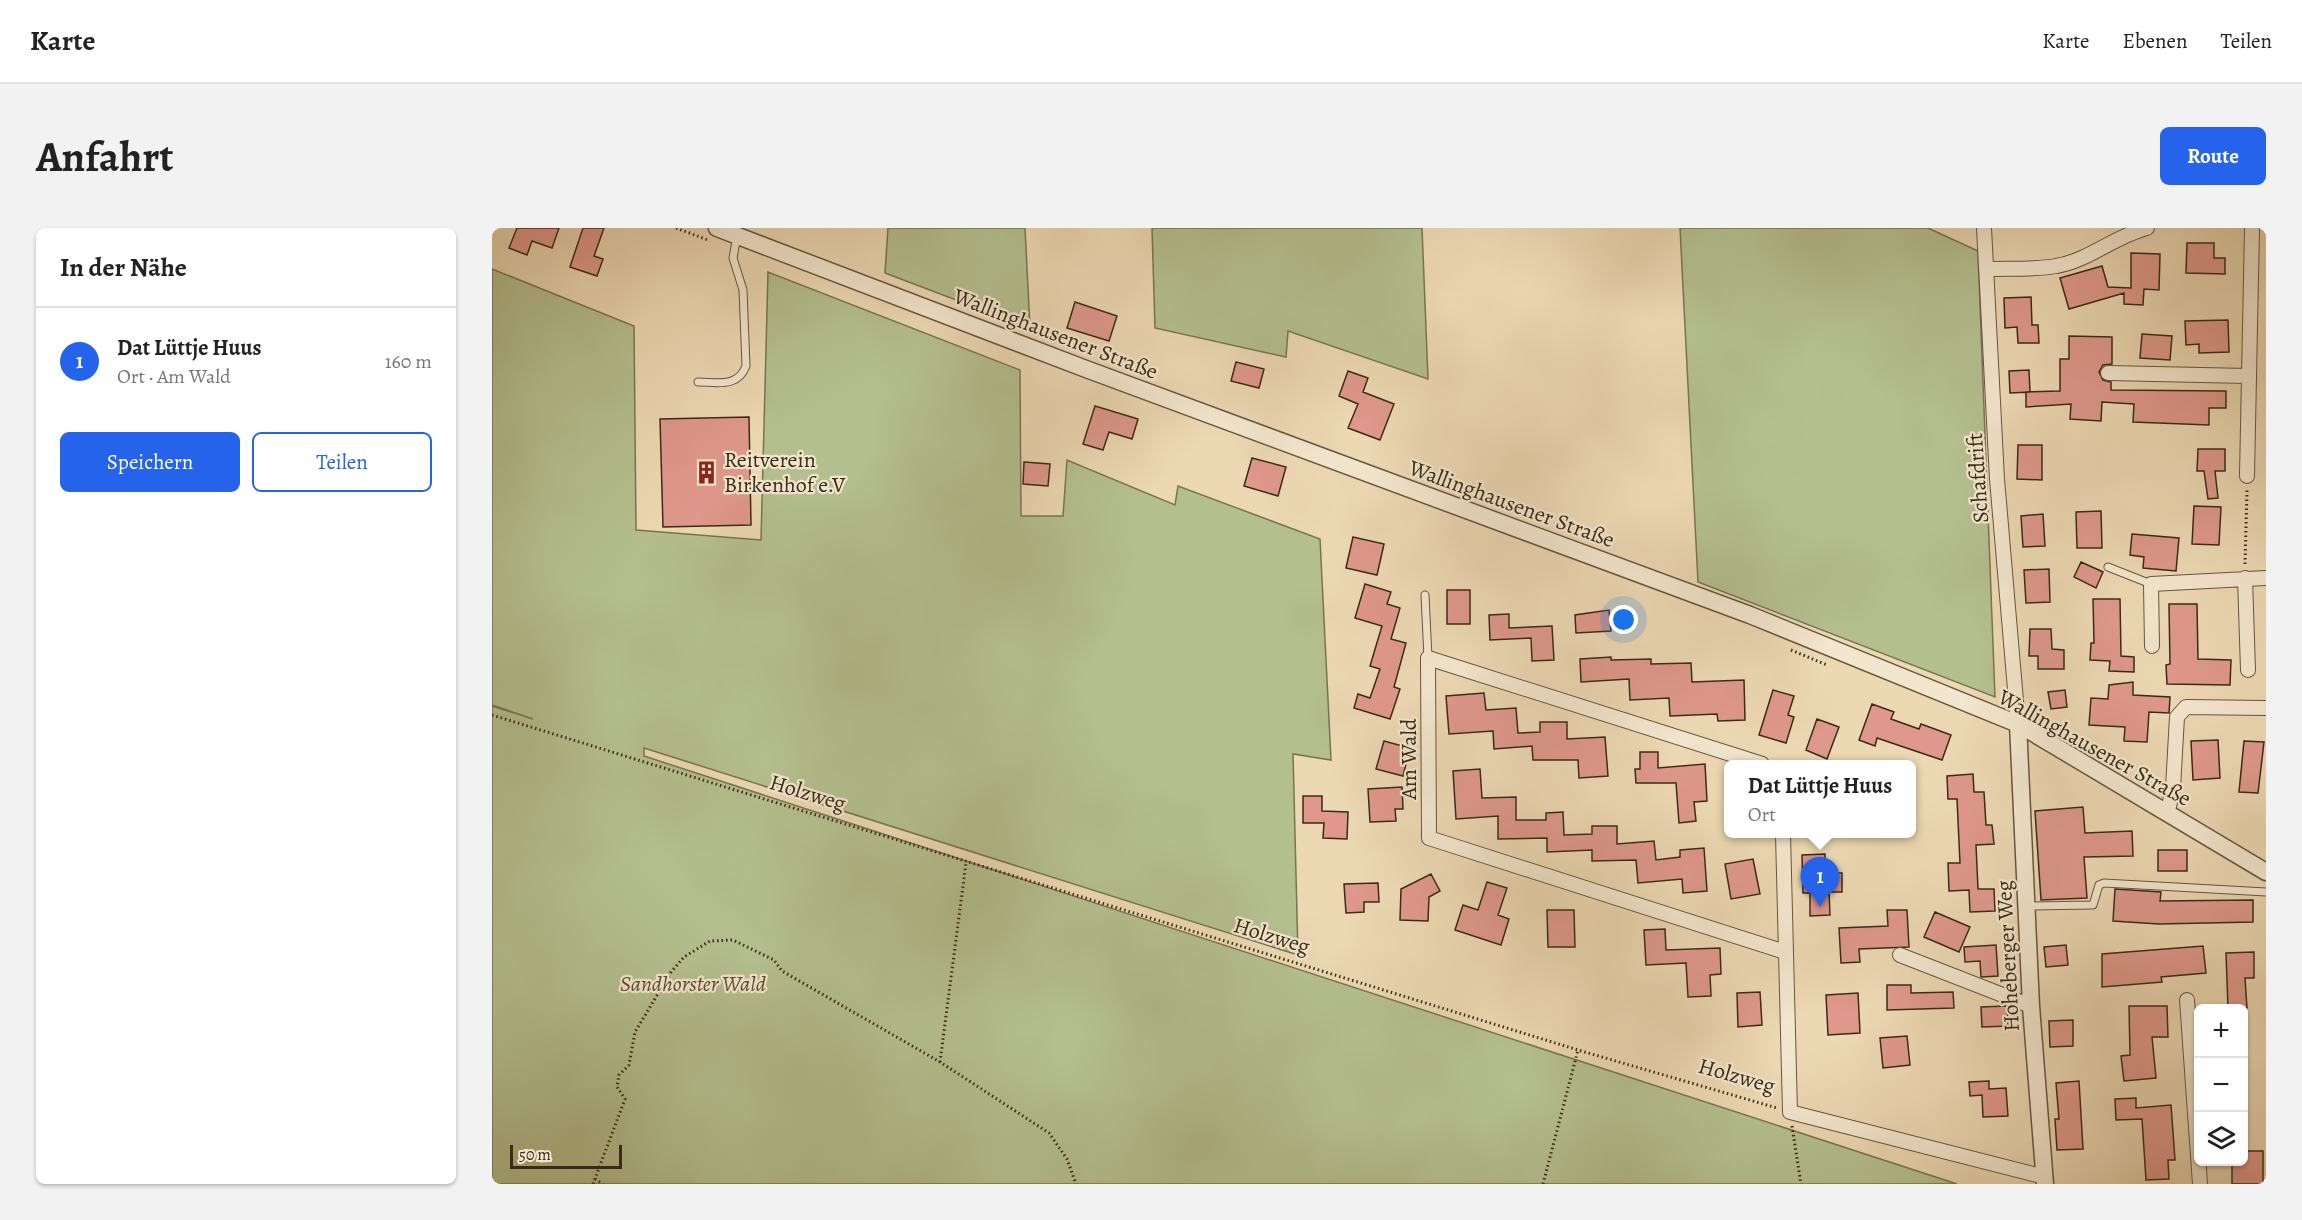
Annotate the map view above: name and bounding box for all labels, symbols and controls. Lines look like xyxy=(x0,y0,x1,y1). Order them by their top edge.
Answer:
text: Karte xyxy=(30,22,95,60)
text: Karte xyxy=(2042,27,2090,55)
text: Ebenen xyxy=(2123,27,2187,55)
text: Teilen xyxy=(2220,27,2272,55)
button: Route xyxy=(2160,127,2266,185)
text: Anfahrt xyxy=(36,128,173,185)
text: In der Nähe xyxy=(60,250,187,285)
street label: Wallinghausener Straße xyxy=(948,281,1162,387)
text: Dat Lüttje Huus xyxy=(117,333,261,363)
text: 1 xyxy=(76,348,83,375)
text: 160 m xyxy=(385,348,432,375)
text: Ort · Am Wald xyxy=(117,363,231,390)
button: Speichern xyxy=(60,432,240,492)
button: Teilen xyxy=(252,432,432,492)
street label: Schafdrift xyxy=(1960,432,1996,524)
place label: Reitverein Birkenhof e.V xyxy=(724,445,846,500)
street label: Wallinghausener Straße xyxy=(1404,452,1619,555)
building icon: Reitverein Birkenhof e.V xyxy=(693,459,719,485)
your location xyxy=(1609,605,1638,634)
street label: Wallinghausener Straße xyxy=(1992,682,2196,813)
street label: Am Wald xyxy=(1394,718,1424,801)
popup xyxy=(1724,760,1916,838)
street label: Holzweg xyxy=(766,767,850,819)
text: Dat Lüttje Huus xyxy=(1748,771,1892,801)
text: Ort xyxy=(1748,801,1776,828)
pin: 1 xyxy=(1800,858,1840,907)
street label: Hoheberger Weg xyxy=(1989,880,2027,1032)
street label: Holzweg xyxy=(1230,910,1314,962)
park label: Sandhorster Wald xyxy=(620,969,766,999)
map controls xyxy=(2194,1004,2248,1166)
button: + xyxy=(2194,1004,2248,1058)
street label: Holzweg xyxy=(1695,1051,1779,1101)
button: − xyxy=(2194,1058,2248,1112)
button: layers xyxy=(2194,1112,2248,1166)
scale bar xyxy=(510,1142,622,1170)
text: 50 m xyxy=(519,1144,551,1166)

